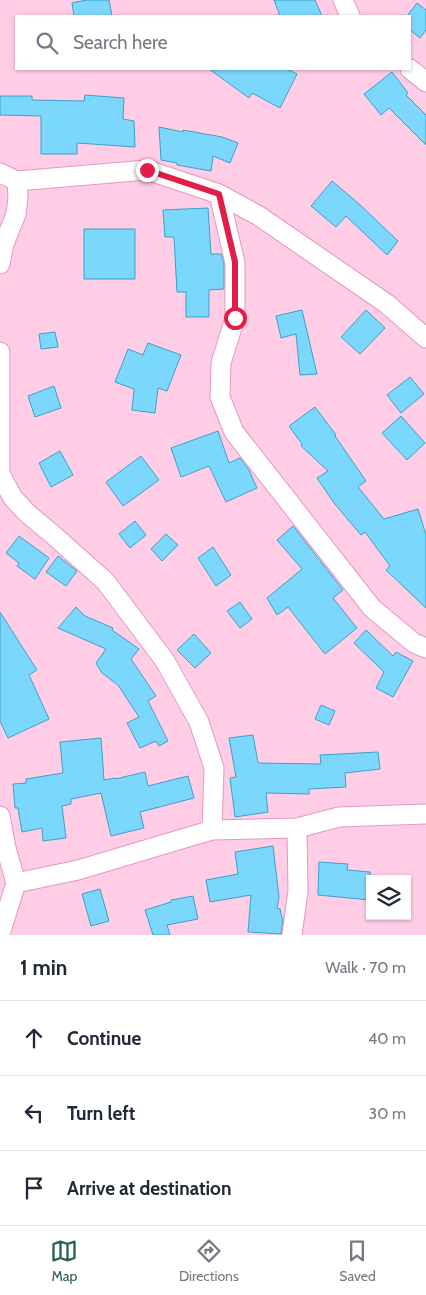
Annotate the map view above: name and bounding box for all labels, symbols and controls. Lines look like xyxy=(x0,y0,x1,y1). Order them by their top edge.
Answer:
search box xyxy=(15,15,411,70)
icon: search xyxy=(33,29,61,57)
text: Search here xyxy=(73,31,167,54)
route end xyxy=(136,159,159,182)
route start xyxy=(224,307,247,330)
map controls xyxy=(366,875,411,920)
button: layers xyxy=(366,875,411,920)
text: 1 min xyxy=(20,955,67,980)
text: Walk · 70 m xyxy=(325,958,406,977)
icon: ahead xyxy=(20,1024,48,1052)
text: Continue xyxy=(67,1027,141,1050)
text: 40 m xyxy=(368,1029,406,1048)
icon: left xyxy=(20,1099,48,1127)
text: Turn left xyxy=(67,1102,135,1125)
text: 30 m xyxy=(369,1104,406,1123)
icon: arrive xyxy=(20,1174,48,1202)
text: Arrive at destination xyxy=(67,1177,231,1200)
tab: Map xyxy=(50,1237,78,1285)
tab: Directions xyxy=(179,1237,239,1285)
tab: Saved xyxy=(339,1237,376,1285)

